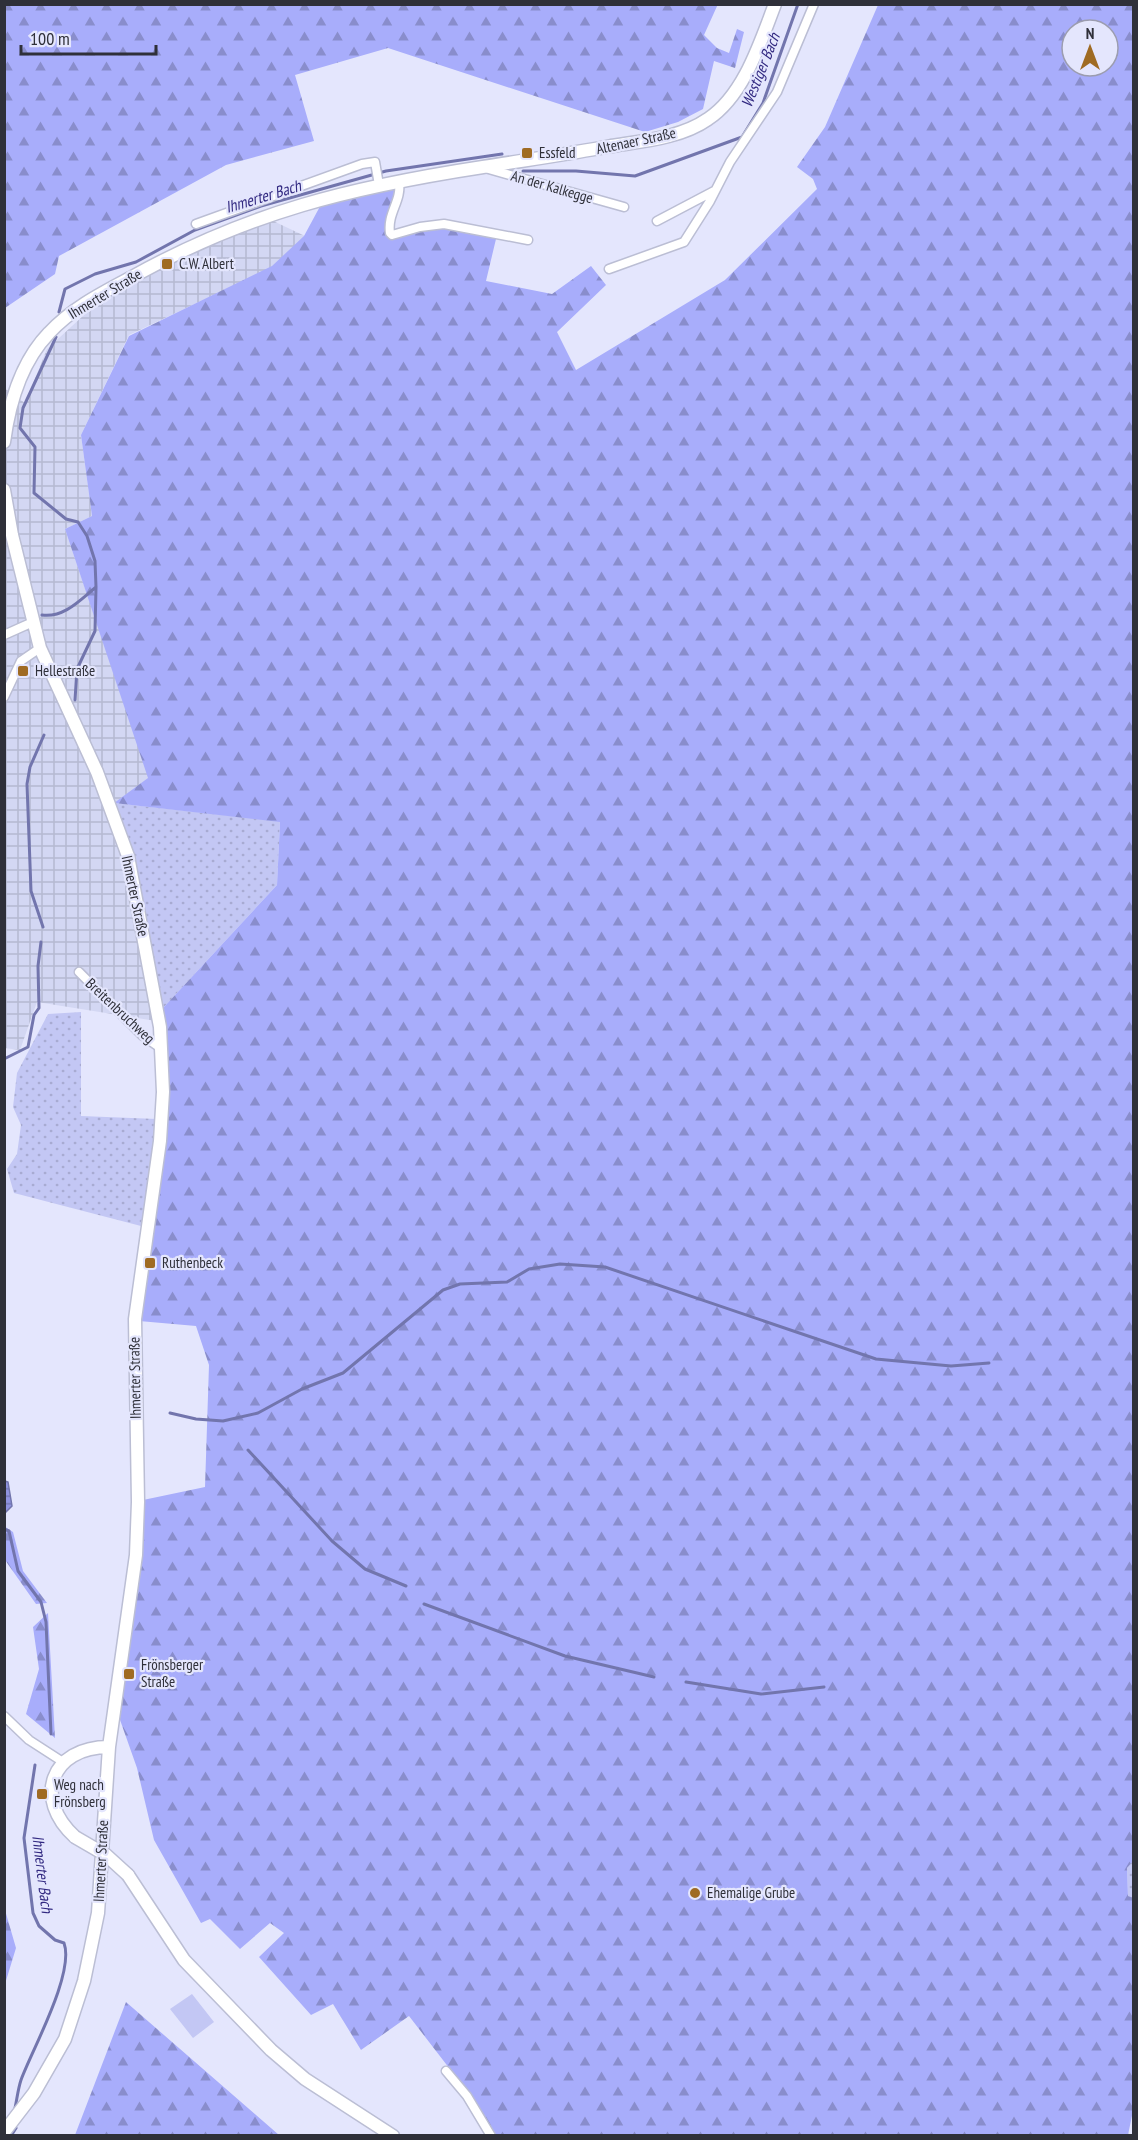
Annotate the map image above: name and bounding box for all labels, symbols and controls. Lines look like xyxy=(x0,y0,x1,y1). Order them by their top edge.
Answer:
scale bar xyxy=(21,18,156,56)
north arrow xyxy=(1060,18,1120,78)
text: N xyxy=(1086,23,1094,43)
text: 100 m xyxy=(30,27,70,50)
water label: Westiger Bach xyxy=(736,29,784,110)
street label: Altenaer Straße xyxy=(594,123,678,158)
place label: Essfeld xyxy=(539,143,576,162)
marker: Essfeld xyxy=(520,146,534,160)
street label: An der Kalkegge xyxy=(509,166,595,207)
water label: Ihmerter Bach xyxy=(223,175,304,217)
place label: C.W. Albert xyxy=(179,254,234,273)
marker: C.W. Albert xyxy=(160,257,174,271)
street label: Ihmerter Straße xyxy=(65,264,145,323)
place label: Hellestraße xyxy=(35,661,95,680)
marker: Hellestraße xyxy=(16,664,30,678)
street label: Ihmerter Straße xyxy=(118,854,153,938)
street label: Breitenbruchweg xyxy=(82,974,159,1048)
place label: Ruthenbeck xyxy=(162,1253,223,1272)
marker: Ruthenbeck xyxy=(143,1256,157,1270)
street label: Ihmerter Straße xyxy=(124,1337,145,1419)
place label: Frönsberger Straße xyxy=(141,1655,204,1691)
marker: Frönsberger Straße xyxy=(122,1667,136,1681)
place label: Weg nach Frönsberg xyxy=(54,1775,106,1811)
marker: Weg nach Frönsberg xyxy=(35,1787,49,1801)
street label: Ihmerter Straße xyxy=(89,1819,112,1903)
water label: Ihmerter Bach xyxy=(28,1834,58,1915)
place label: Ehemalige Grube xyxy=(707,1883,795,1902)
marker: Ehemalige Grube xyxy=(688,1886,702,1900)

